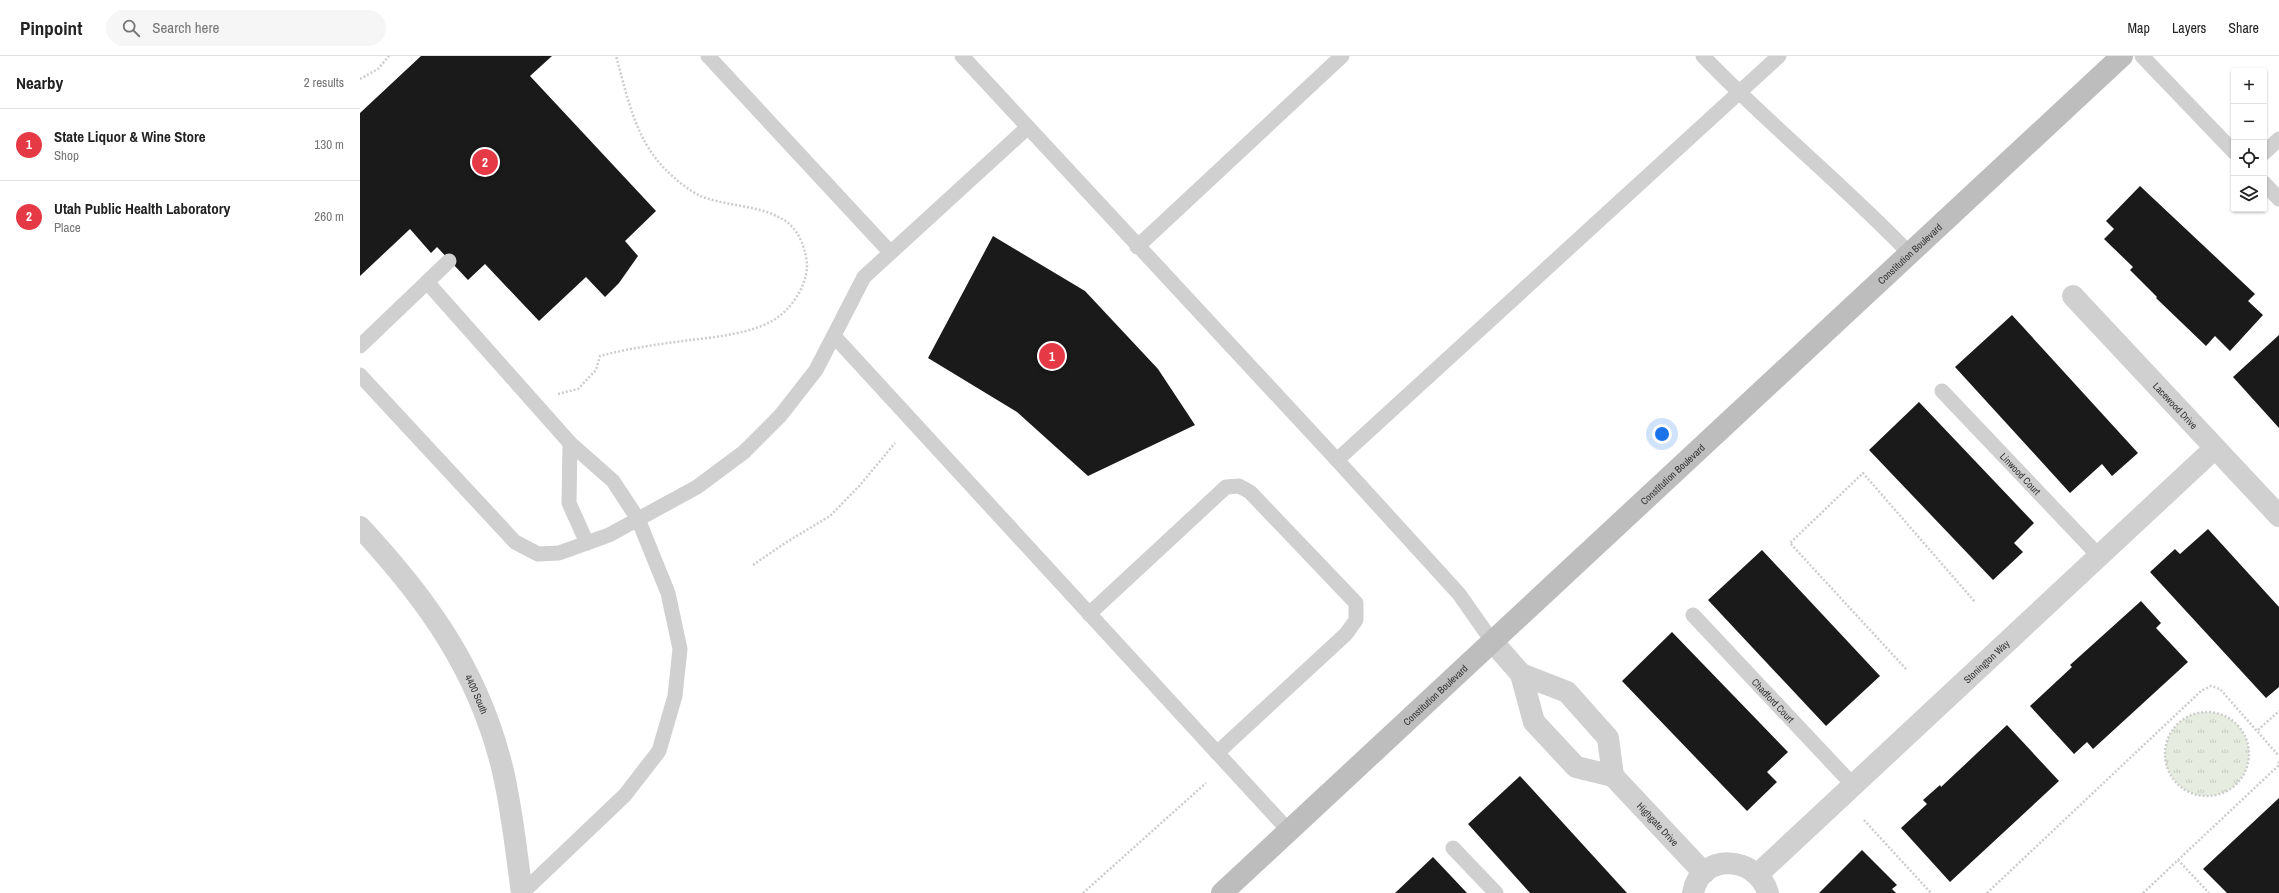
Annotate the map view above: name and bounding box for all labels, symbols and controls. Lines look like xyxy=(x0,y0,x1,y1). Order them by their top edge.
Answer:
search box xyxy=(106,10,386,46)
text: Pinpoint xyxy=(20,15,82,41)
icon: search xyxy=(120,17,142,39)
text: Search here xyxy=(152,17,219,38)
text: Map xyxy=(2128,19,2150,37)
text: Layers xyxy=(2172,19,2206,37)
text: Share xyxy=(2228,19,2259,37)
map controls xyxy=(2231,68,2267,212)
button: + xyxy=(2231,68,2267,104)
text: Nearby xyxy=(16,71,63,94)
text: 2 results xyxy=(304,74,344,91)
button: − xyxy=(2231,104,2267,140)
text: State Liquor & Wine Store xyxy=(54,126,206,147)
text: 1 xyxy=(26,136,32,153)
text: 130 m xyxy=(314,136,344,153)
button: locate xyxy=(2231,140,2267,176)
text: Shop xyxy=(54,147,79,164)
pin: 2 xyxy=(472,147,498,177)
button: layers xyxy=(2231,176,2267,212)
text: Utah Public Health Laboratory xyxy=(54,198,230,219)
text: 2 xyxy=(26,208,32,225)
text: 260 m xyxy=(314,208,344,225)
text: Place xyxy=(54,219,81,236)
street label: Constitution Boulevard xyxy=(1875,221,1945,287)
pin: 1 xyxy=(1039,341,1065,371)
street label: Lacewood Drive xyxy=(2150,380,2200,432)
your location xyxy=(1652,424,1672,444)
street label: Constitution Boulevard xyxy=(1638,441,1708,508)
street label: Linwood Court xyxy=(1997,450,2044,498)
street label: Stonington Way xyxy=(1961,636,2013,686)
street label: Constitution Boulevard xyxy=(1400,662,1470,728)
street label: 4400 South xyxy=(462,672,491,716)
street label: Chadford Court xyxy=(1749,676,1797,726)
street label: Highgate Drive xyxy=(1634,800,1682,849)

